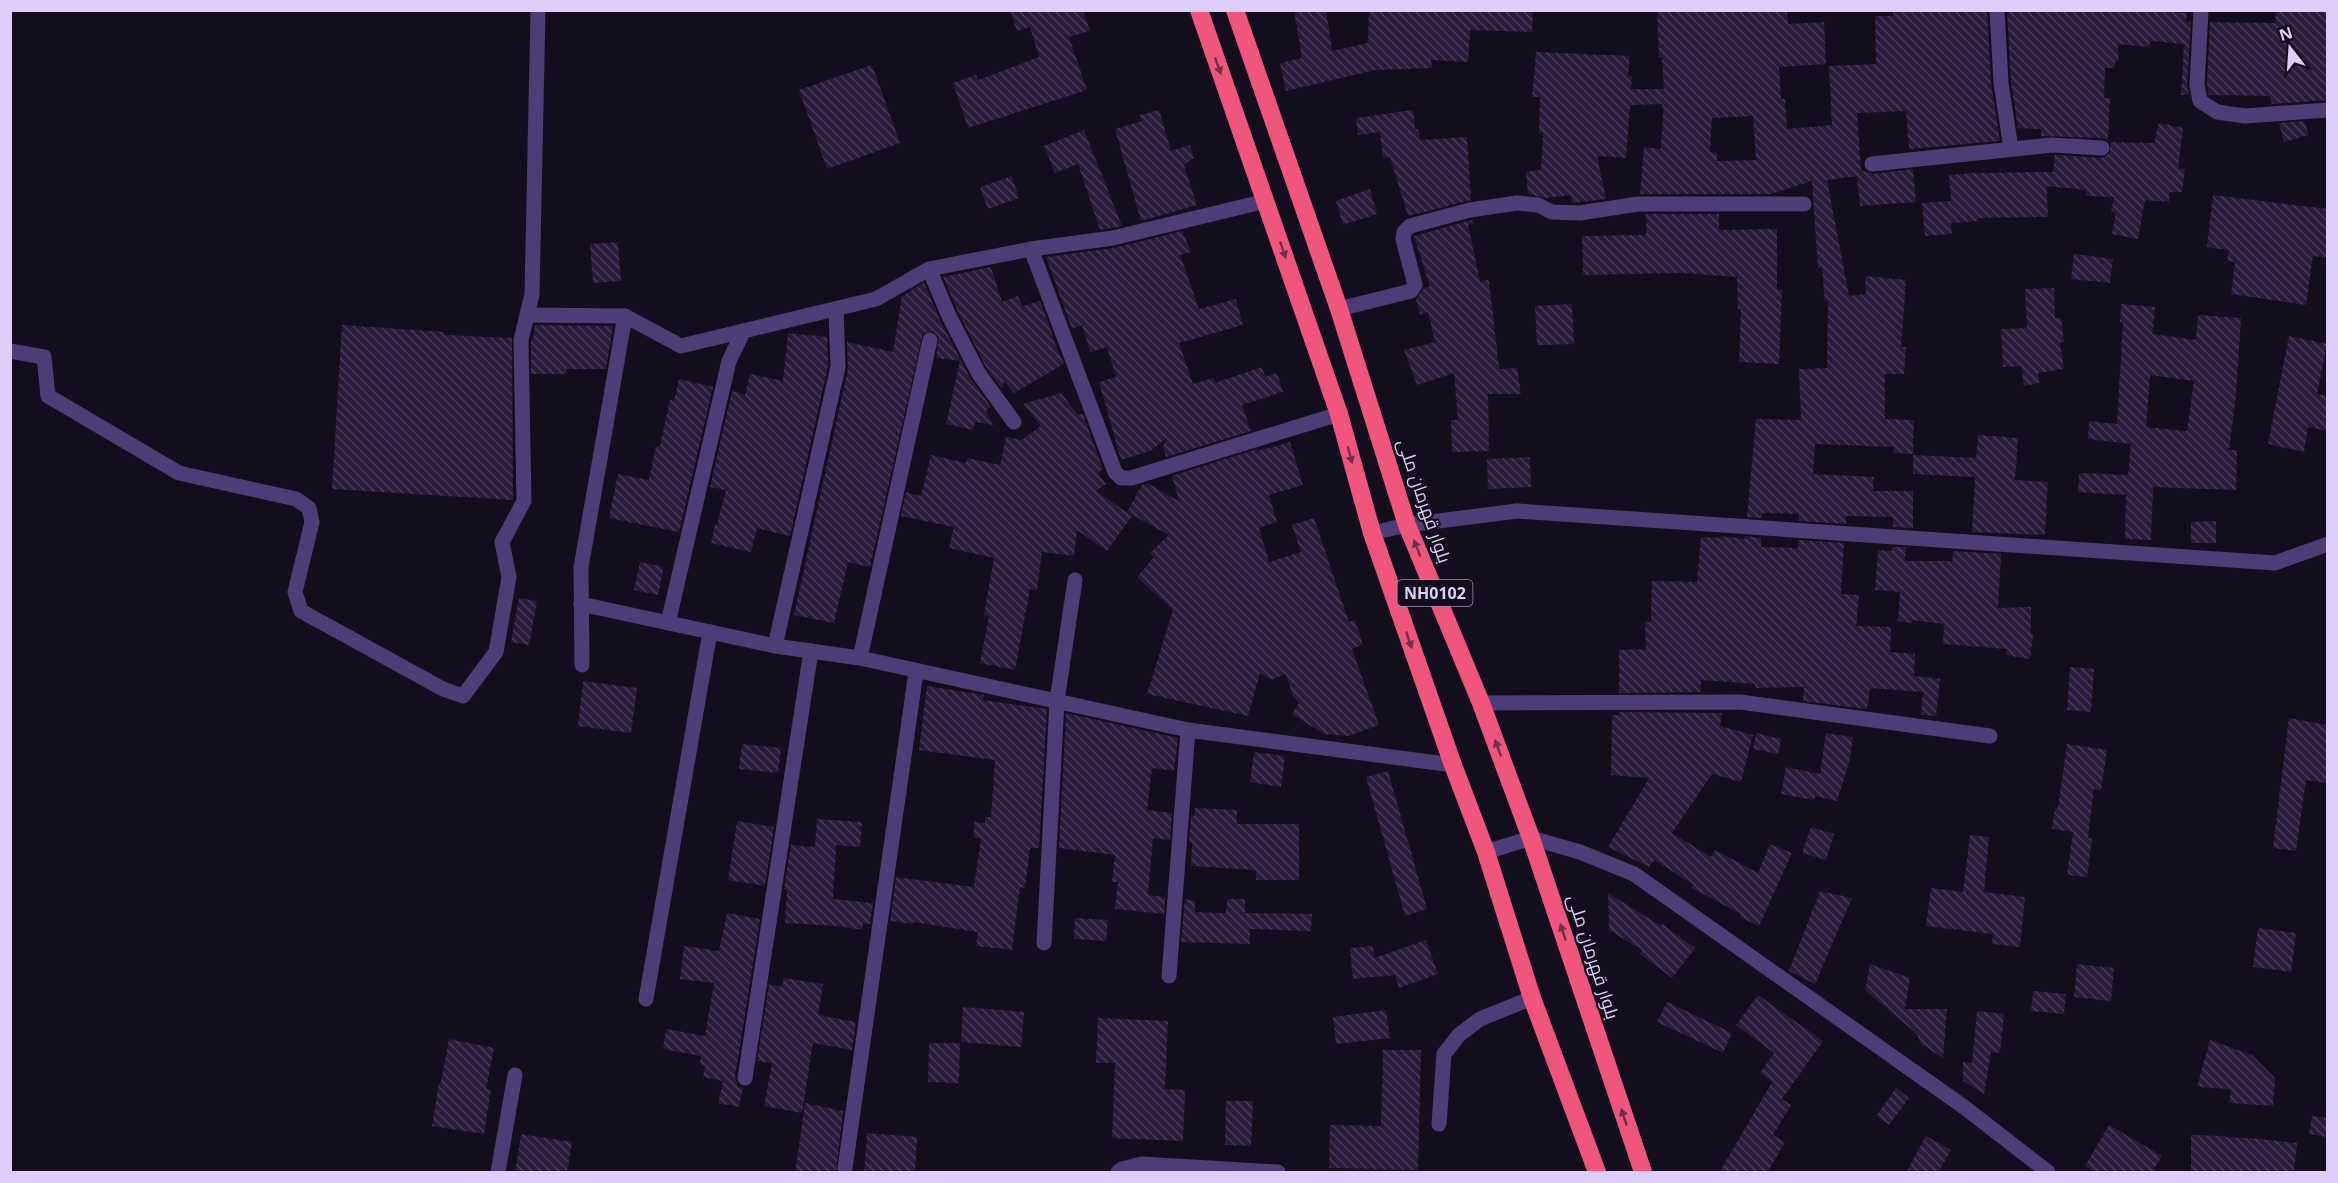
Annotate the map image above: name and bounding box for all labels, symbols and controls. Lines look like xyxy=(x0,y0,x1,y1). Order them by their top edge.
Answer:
north arrow xyxy=(2260,18,2320,78)
text: N xyxy=(2276,21,2295,46)
one-way arrow xyxy=(1214,57,1224,75)
one-way arrow xyxy=(1278,241,1288,259)
street label: بلوار قهرمان ملی xyxy=(1392,435,1457,566)
one-way arrow xyxy=(1346,446,1356,464)
one-way arrow xyxy=(1412,539,1421,557)
road number: NH0102 xyxy=(1398,580,1472,606)
one-way arrow xyxy=(1405,632,1415,650)
one-way arrow xyxy=(1492,739,1502,757)
street label: بلوار قهرمان ملی xyxy=(1562,891,1625,1022)
one-way arrow xyxy=(1557,923,1567,941)
one-way arrow xyxy=(1619,1108,1629,1126)

